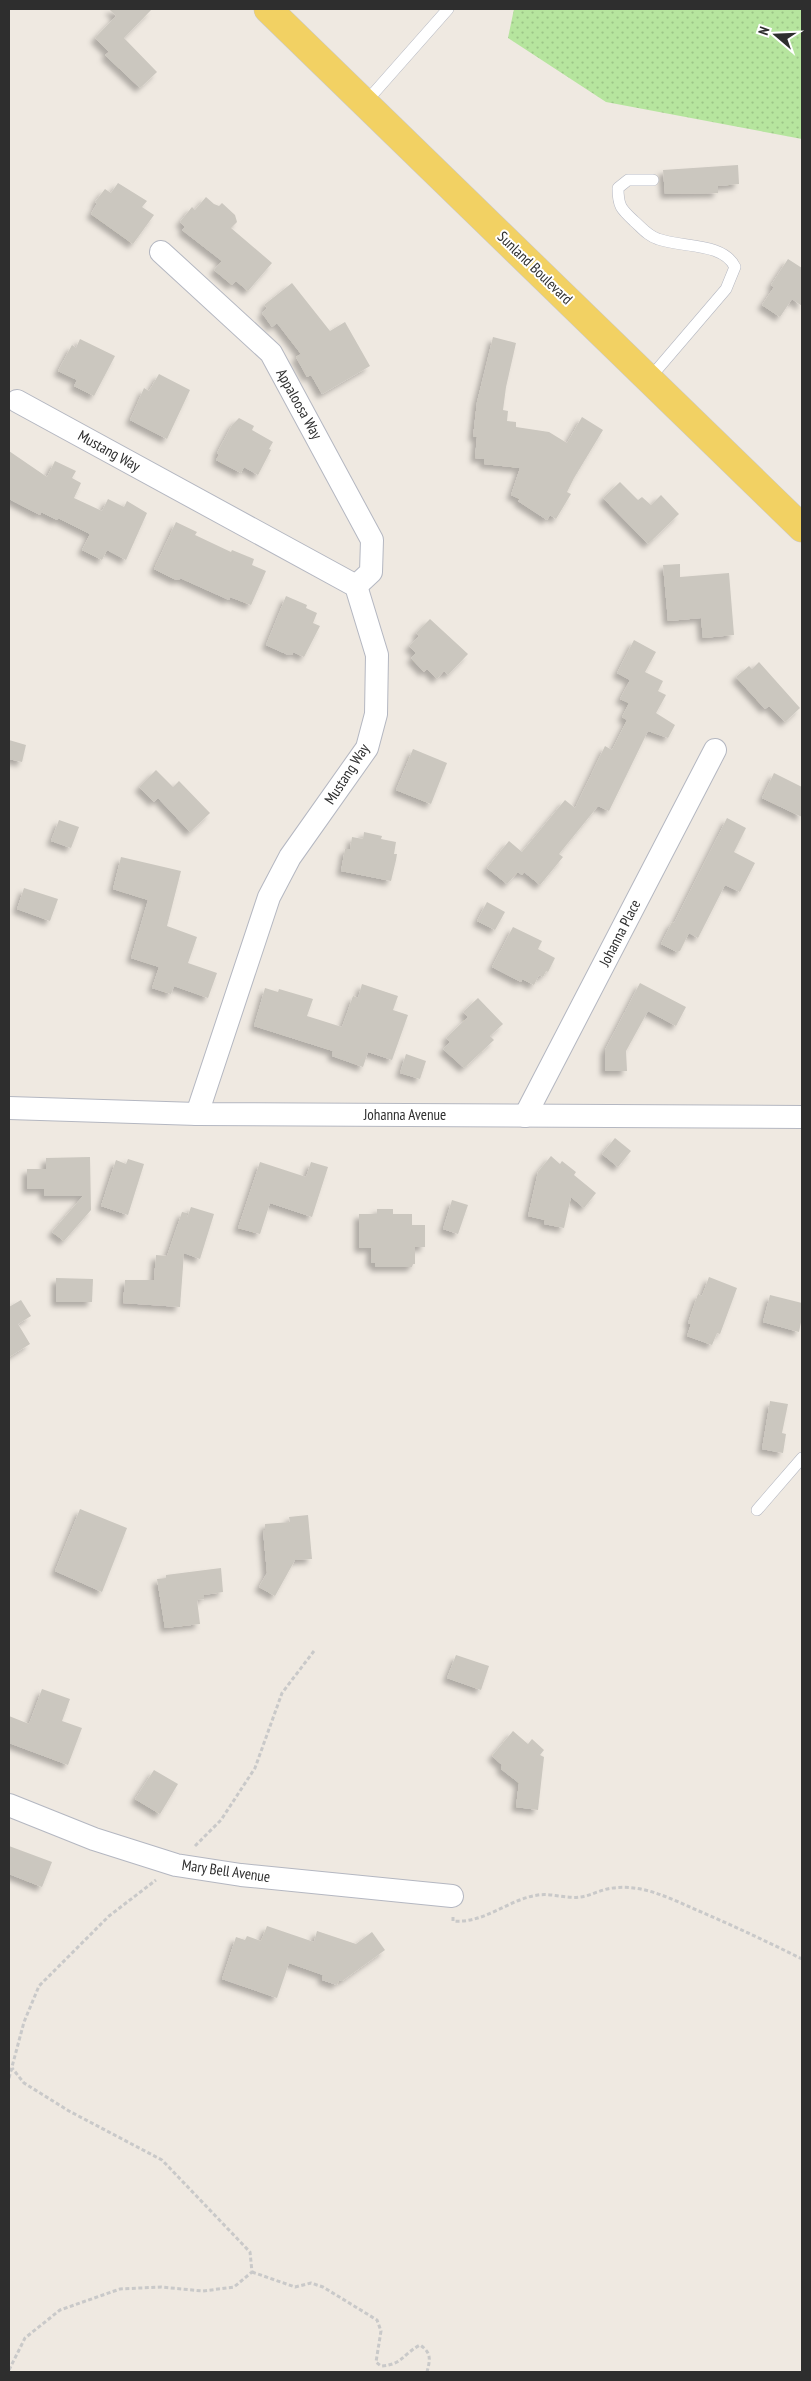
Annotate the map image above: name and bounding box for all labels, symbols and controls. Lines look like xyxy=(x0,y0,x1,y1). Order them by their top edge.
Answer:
north arrow xyxy=(751,10,801,60)
text: N xyxy=(754,24,773,37)
street label: Sunland Boulevard xyxy=(494,227,577,308)
street label: Appaloosa Way xyxy=(272,365,327,443)
street label: Mustang Way xyxy=(75,426,144,476)
street label: Mustang Way xyxy=(320,740,373,808)
street label: Johanna Place xyxy=(594,896,644,970)
street label: Johanna Avenue xyxy=(363,1105,446,1124)
street label: Mary Bell Avenue xyxy=(181,1855,271,1886)

